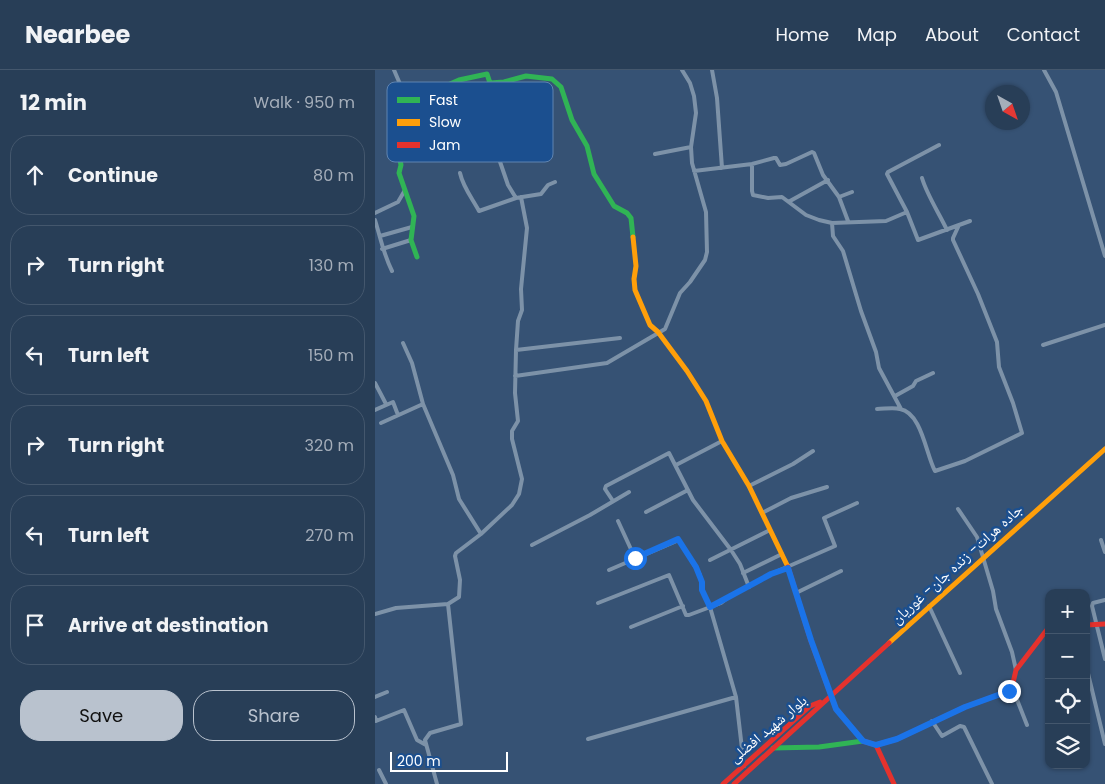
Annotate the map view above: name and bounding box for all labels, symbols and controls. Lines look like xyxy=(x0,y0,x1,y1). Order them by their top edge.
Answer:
text: Nearbee xyxy=(25,18,130,51)
text: Home xyxy=(775,22,829,47)
text: Map xyxy=(857,22,897,47)
text: About xyxy=(925,22,979,47)
text: Contact xyxy=(1007,22,1080,47)
legend xyxy=(387,82,553,162)
north arrow xyxy=(985,85,1030,130)
text: 12 min xyxy=(20,88,87,117)
text: Fast xyxy=(429,90,458,110)
text: Walk · 950 m xyxy=(254,91,355,114)
text: Slow xyxy=(429,112,462,132)
text: Jam xyxy=(429,135,460,155)
icon: ahead xyxy=(21,161,49,189)
text: Continue xyxy=(68,162,158,189)
text: 80 m xyxy=(313,164,354,187)
icon: right xyxy=(21,251,49,279)
text: Turn right xyxy=(68,252,164,279)
text: 130 m xyxy=(309,254,354,277)
icon: left xyxy=(21,341,49,369)
text: Turn left xyxy=(68,342,149,369)
text: 150 m xyxy=(308,344,354,367)
icon: right xyxy=(21,431,49,459)
text: Turn right xyxy=(68,432,164,459)
text: 320 m xyxy=(305,434,354,457)
street label: جاده هرات- زنده جان- غوریان xyxy=(886,498,1027,628)
icon: left xyxy=(21,521,49,549)
text: Turn left xyxy=(68,522,149,549)
text: 270 m xyxy=(305,524,354,547)
route start xyxy=(624,547,647,570)
map controls xyxy=(1045,589,1090,769)
button: + xyxy=(1045,589,1090,634)
icon: arrive xyxy=(21,611,49,639)
text: Arrive at destination xyxy=(68,612,269,639)
button: − xyxy=(1045,634,1090,679)
button: locate xyxy=(1045,679,1090,724)
route end xyxy=(998,680,1021,703)
button: Save xyxy=(20,690,183,741)
button: Share xyxy=(193,690,355,741)
street label: بلوار شهید افضلی xyxy=(724,690,811,767)
button: layers xyxy=(1045,724,1090,769)
scale bar xyxy=(390,749,507,772)
text: 200 m xyxy=(397,751,441,771)

